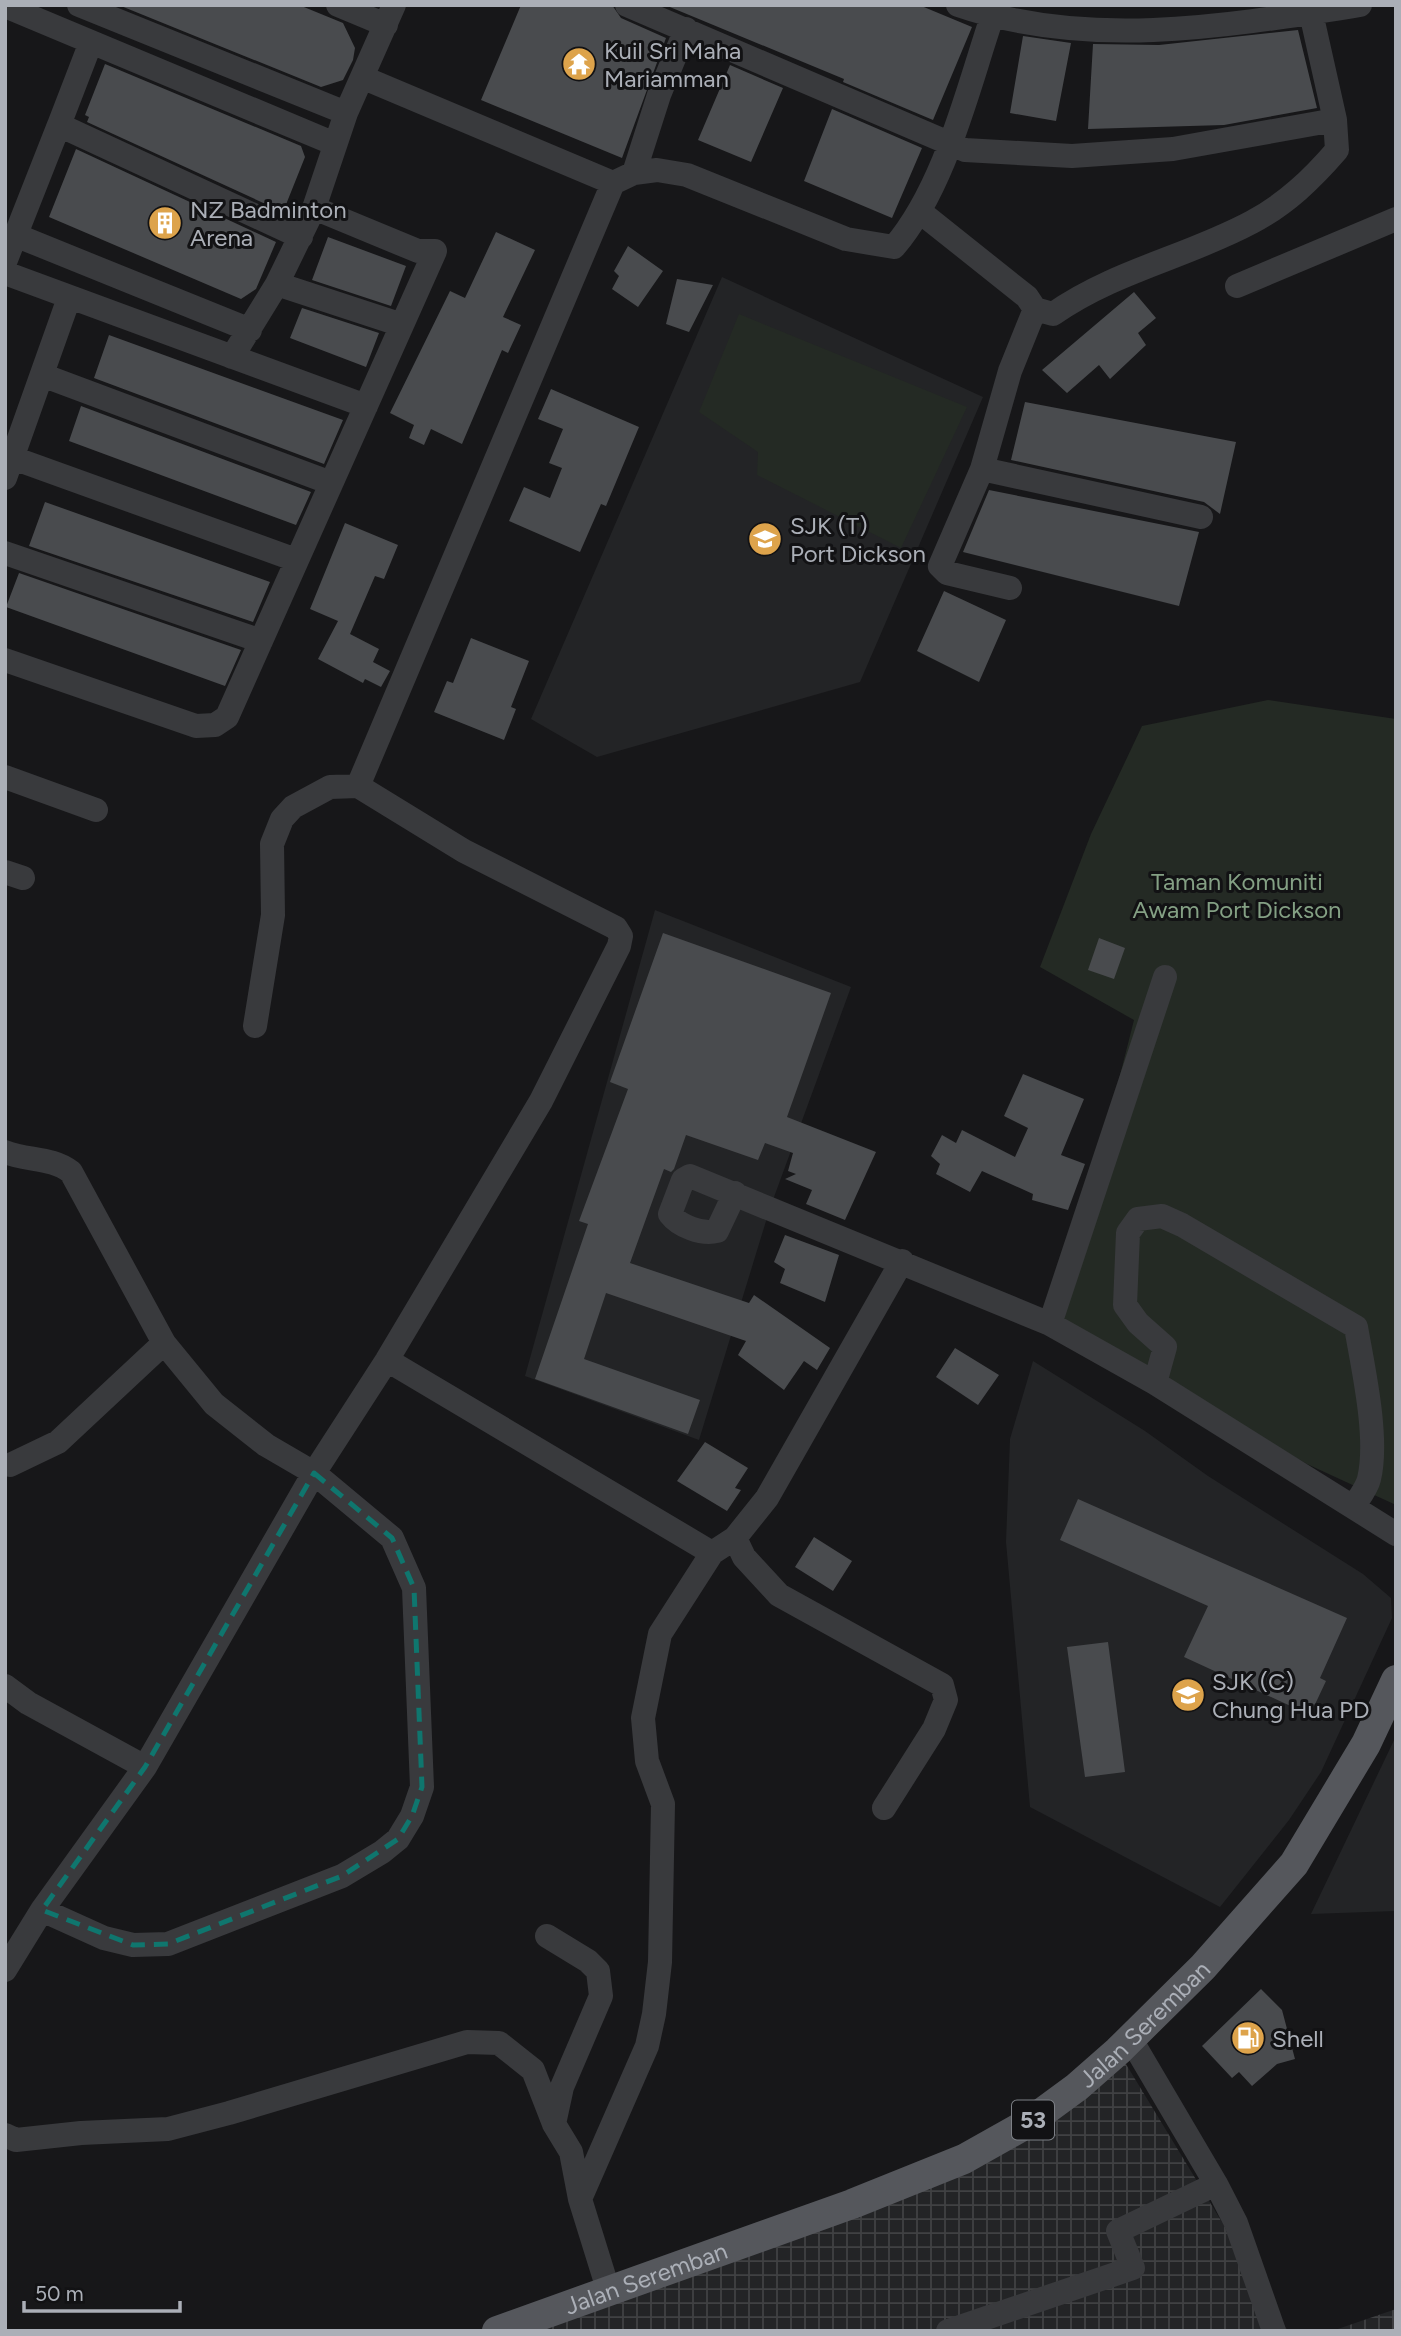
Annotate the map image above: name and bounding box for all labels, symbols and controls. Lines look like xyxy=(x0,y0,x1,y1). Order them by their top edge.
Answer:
place label: Kuil Sri Maha Mariamman xyxy=(604,36,741,93)
temple icon: Kuil Sri Maha Mariamman xyxy=(560,45,598,83)
place label: NZ Badminton Arena xyxy=(190,195,347,252)
building icon: NZ Badminton Arena xyxy=(146,204,184,242)
place label: SJK (T) Port Dickson xyxy=(790,511,926,568)
school or university icon: SJK (T) Port Dickson xyxy=(746,520,784,558)
park label: Taman Komuniti Awam Port Dickson xyxy=(1133,867,1341,924)
place label: SJK (C) Chung Hua PD xyxy=(1212,1667,1370,1724)
school or university icon: SJK (C) Chung Hua PD xyxy=(1169,1676,1207,1714)
street label: Jalan Seremban xyxy=(1072,1954,1216,2094)
fuel station icon: Shell xyxy=(1229,2019,1267,2057)
place label: Shell xyxy=(1272,2024,1324,2053)
road number: 53 xyxy=(1012,2100,1054,2140)
street label: Jalan Seremban xyxy=(560,2235,731,2320)
scale bar xyxy=(24,2270,180,2314)
text: 50 m xyxy=(35,2281,84,2306)

